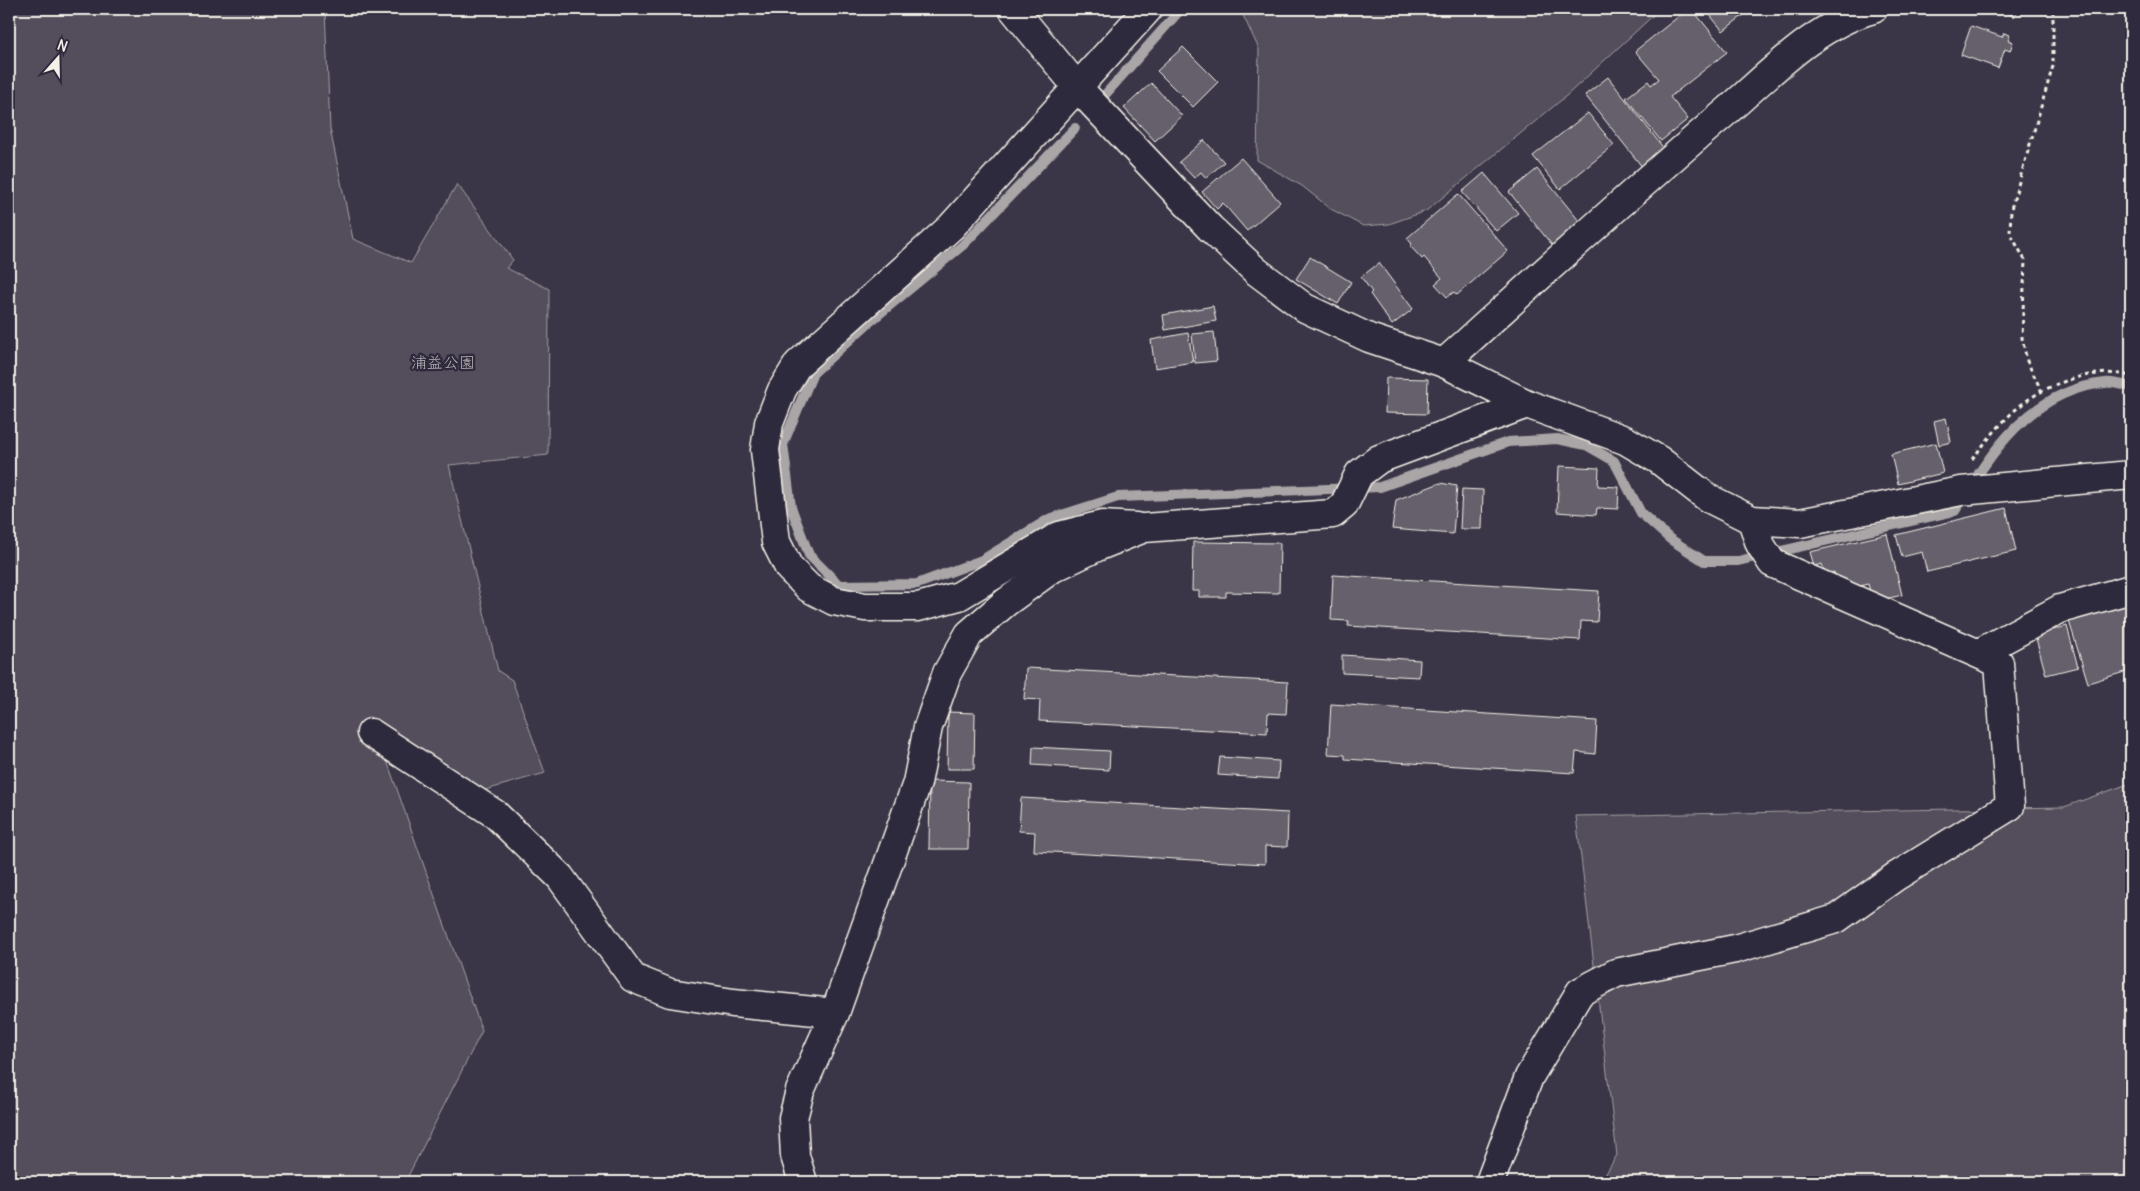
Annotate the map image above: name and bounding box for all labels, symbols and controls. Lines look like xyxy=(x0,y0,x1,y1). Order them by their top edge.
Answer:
north arrow xyxy=(32,32,82,82)
text: N xyxy=(55,36,70,56)
park label: 浦益公園 xyxy=(411,352,475,372)

